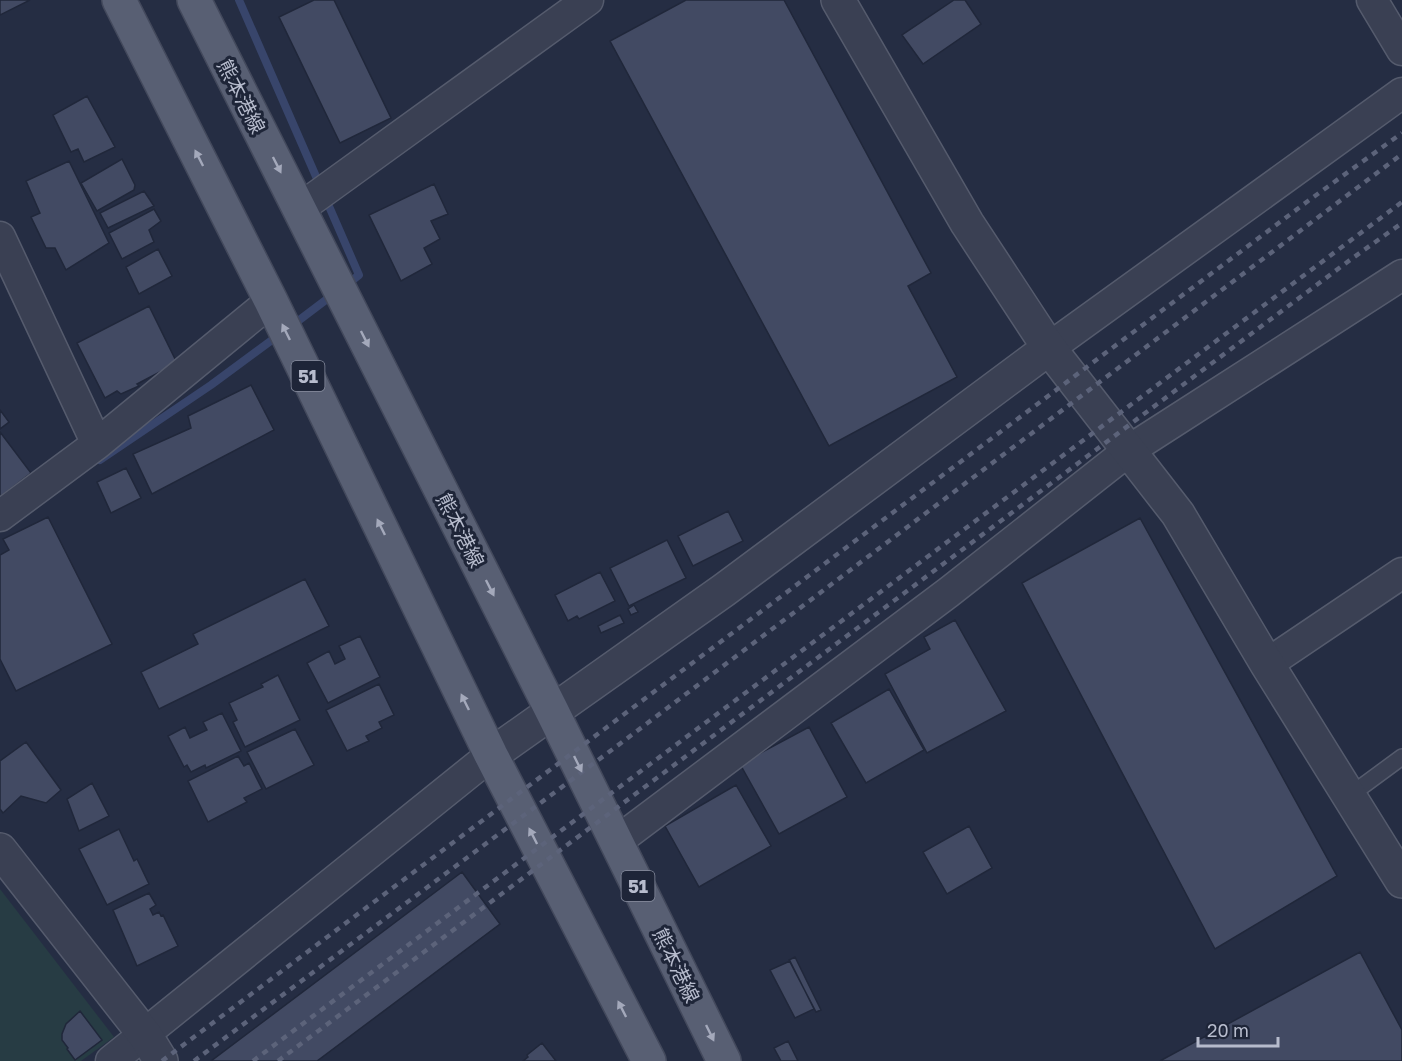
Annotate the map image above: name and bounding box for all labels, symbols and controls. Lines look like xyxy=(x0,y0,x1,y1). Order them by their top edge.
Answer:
street label: 熊本港線 xyxy=(213,55,271,137)
one-way arrow xyxy=(194,149,204,166)
one-way arrow xyxy=(272,157,282,174)
one-way arrow xyxy=(282,324,291,341)
one-way arrow xyxy=(359,330,369,348)
road number: 51 xyxy=(292,361,324,391)
street label: 熊本港線 xyxy=(432,489,490,571)
one-way arrow xyxy=(376,518,385,535)
one-way arrow xyxy=(485,580,495,597)
one-way arrow xyxy=(461,694,470,711)
one-way arrow xyxy=(573,755,582,772)
one-way arrow xyxy=(528,827,537,844)
road number: 51 xyxy=(622,871,654,901)
street label: 熊本港線 xyxy=(649,924,705,1006)
one-way arrow xyxy=(617,1000,627,1017)
scale bar xyxy=(1198,1010,1278,1048)
text: 20 m xyxy=(1207,1019,1249,1041)
one-way arrow xyxy=(705,1024,715,1042)

